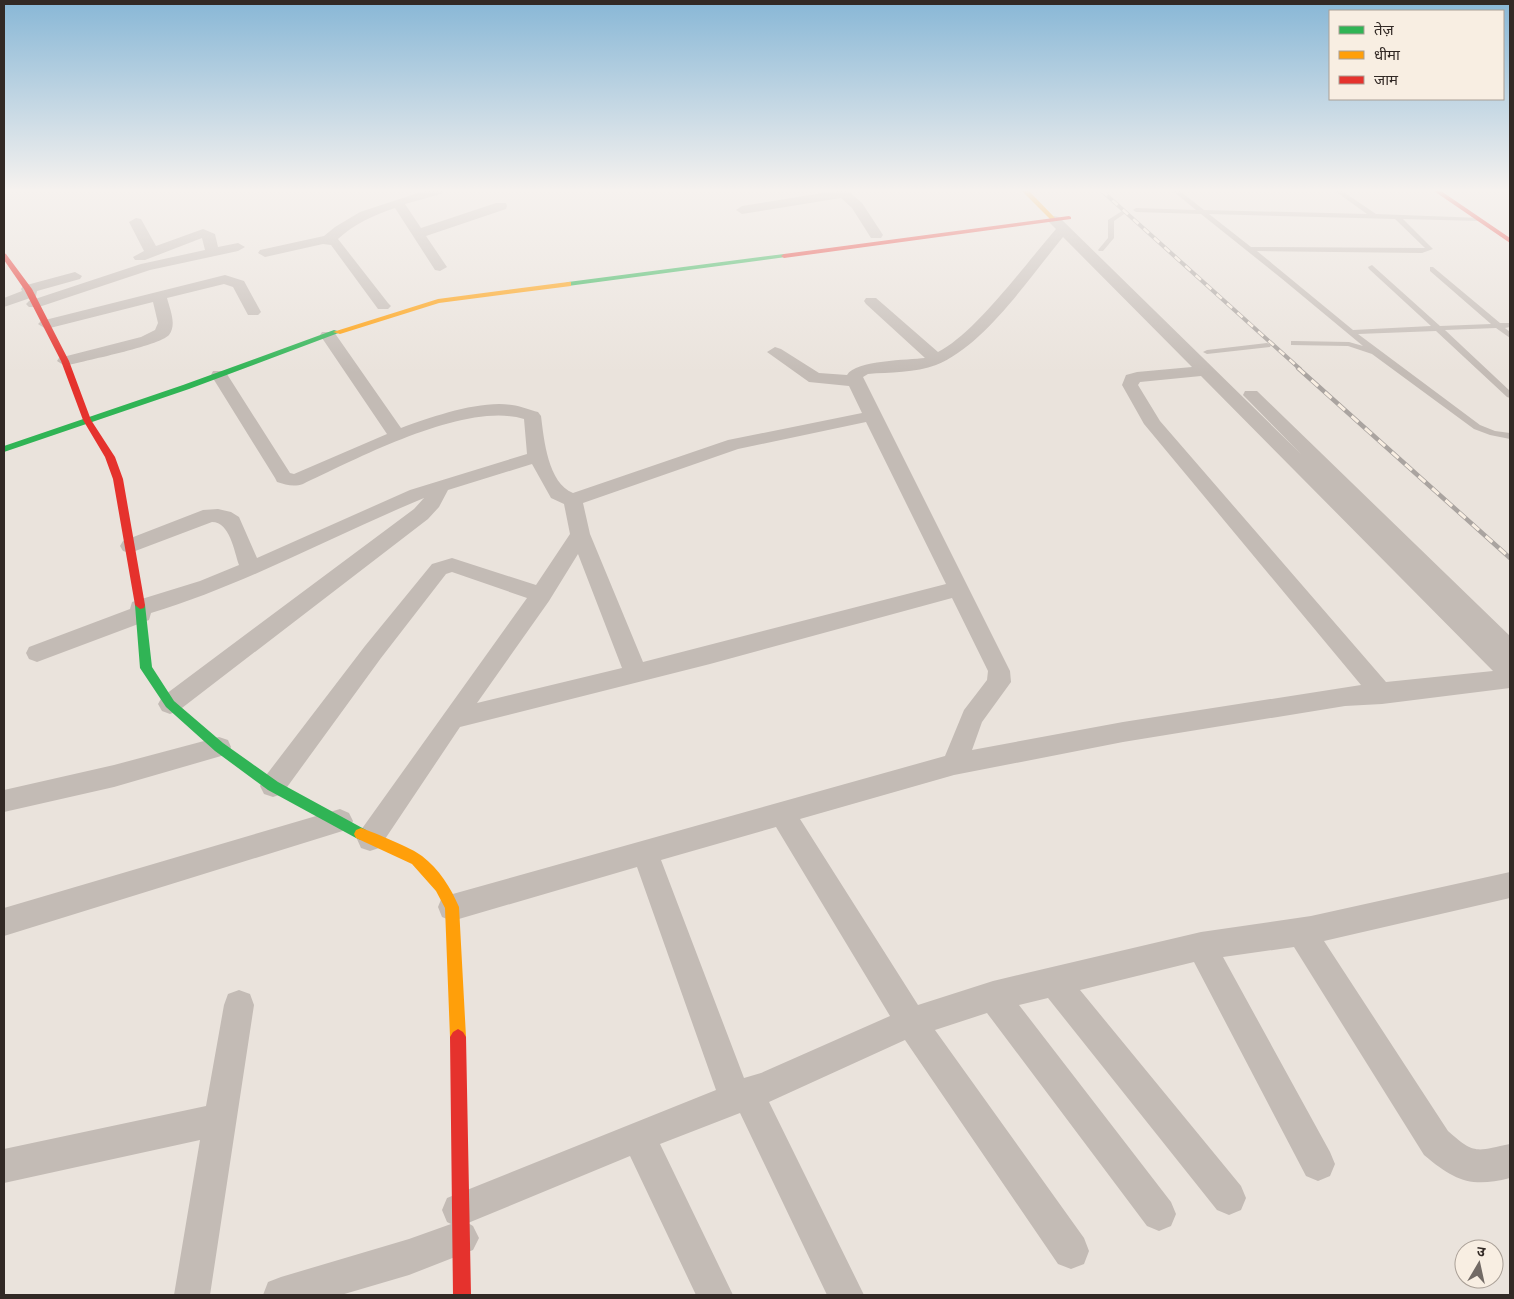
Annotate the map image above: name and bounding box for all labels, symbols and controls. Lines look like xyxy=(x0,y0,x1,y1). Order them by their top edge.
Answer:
legend xyxy=(1329,10,1504,100)
text: तेज़ xyxy=(1374,20,1395,38)
text: धीमा xyxy=(1374,45,1401,63)
text: जाम xyxy=(1374,70,1399,88)
north arrow xyxy=(1454,1239,1504,1289)
text: उ xyxy=(1476,1242,1487,1260)

